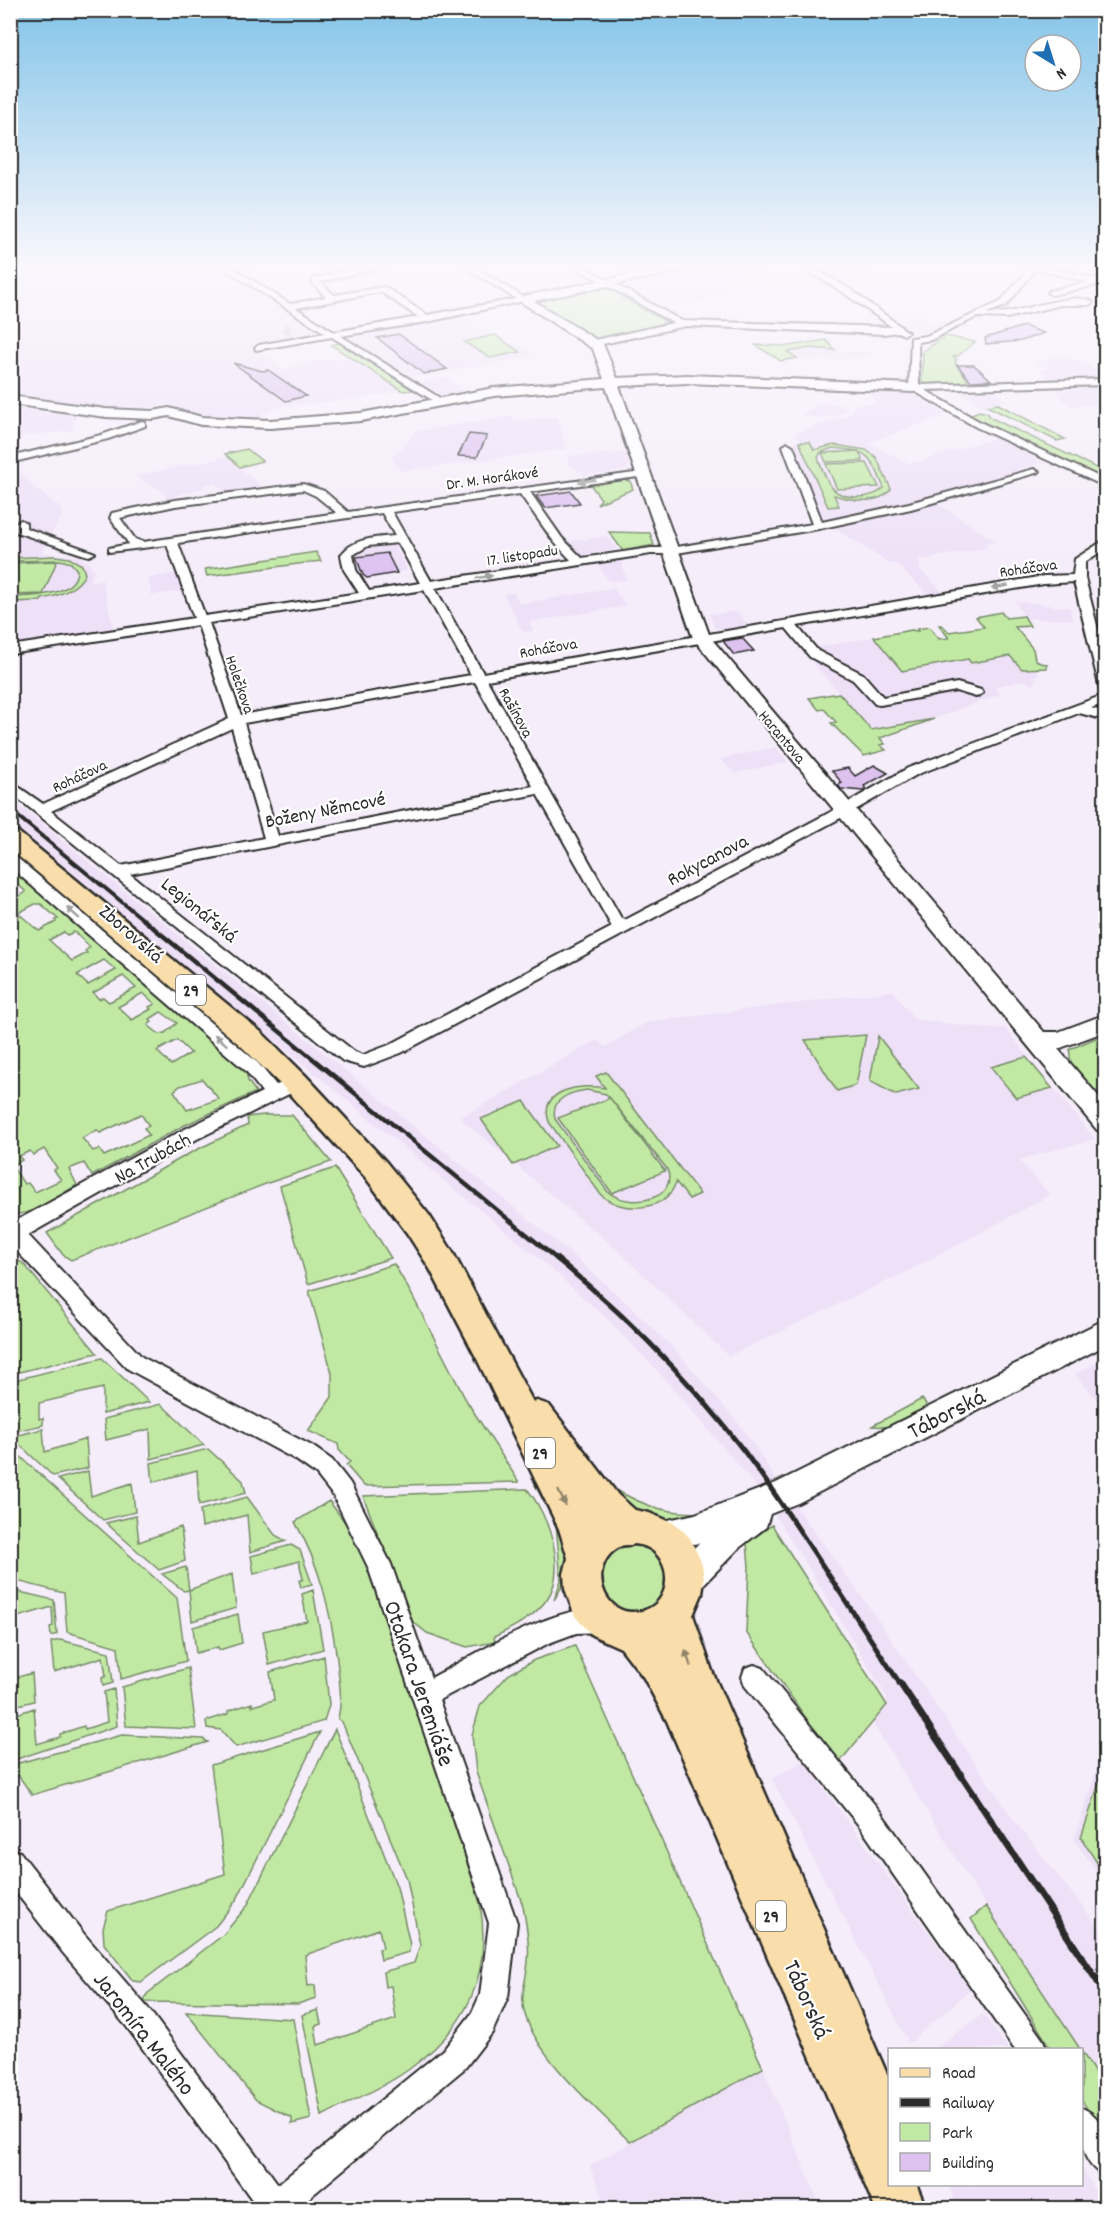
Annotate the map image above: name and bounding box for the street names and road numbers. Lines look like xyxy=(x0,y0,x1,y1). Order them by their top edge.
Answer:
street label: Dr. M. Horákové xyxy=(445,462,540,497)
street label: 17. listopadu xyxy=(485,539,560,573)
street label: Roháčova xyxy=(998,554,1059,585)
street label: Roháčova xyxy=(518,633,579,666)
street label: Holečkova xyxy=(218,652,260,718)
street label: Rašínova xyxy=(492,684,538,743)
street label: Harantova xyxy=(752,706,811,770)
street label: Roháčova xyxy=(49,754,112,800)
street label: Boženy Němcové xyxy=(263,787,388,837)
street label: Rokycanova xyxy=(663,828,754,895)
street label: Legionářská xyxy=(154,872,242,951)
street label: Zborovská xyxy=(92,899,169,971)
road number: 29 xyxy=(176,975,206,1005)
street label: Na Trubách xyxy=(110,1127,197,1192)
street label: Táborská xyxy=(902,1382,992,1450)
road number: 29 xyxy=(525,1438,555,1468)
street label: Otakara Jeremiáše xyxy=(373,1597,461,1771)
road number: 29 xyxy=(756,1901,786,1931)
street label: Táborská xyxy=(773,1955,838,2045)
street label: Jaromíra Malého xyxy=(83,1966,202,2104)

